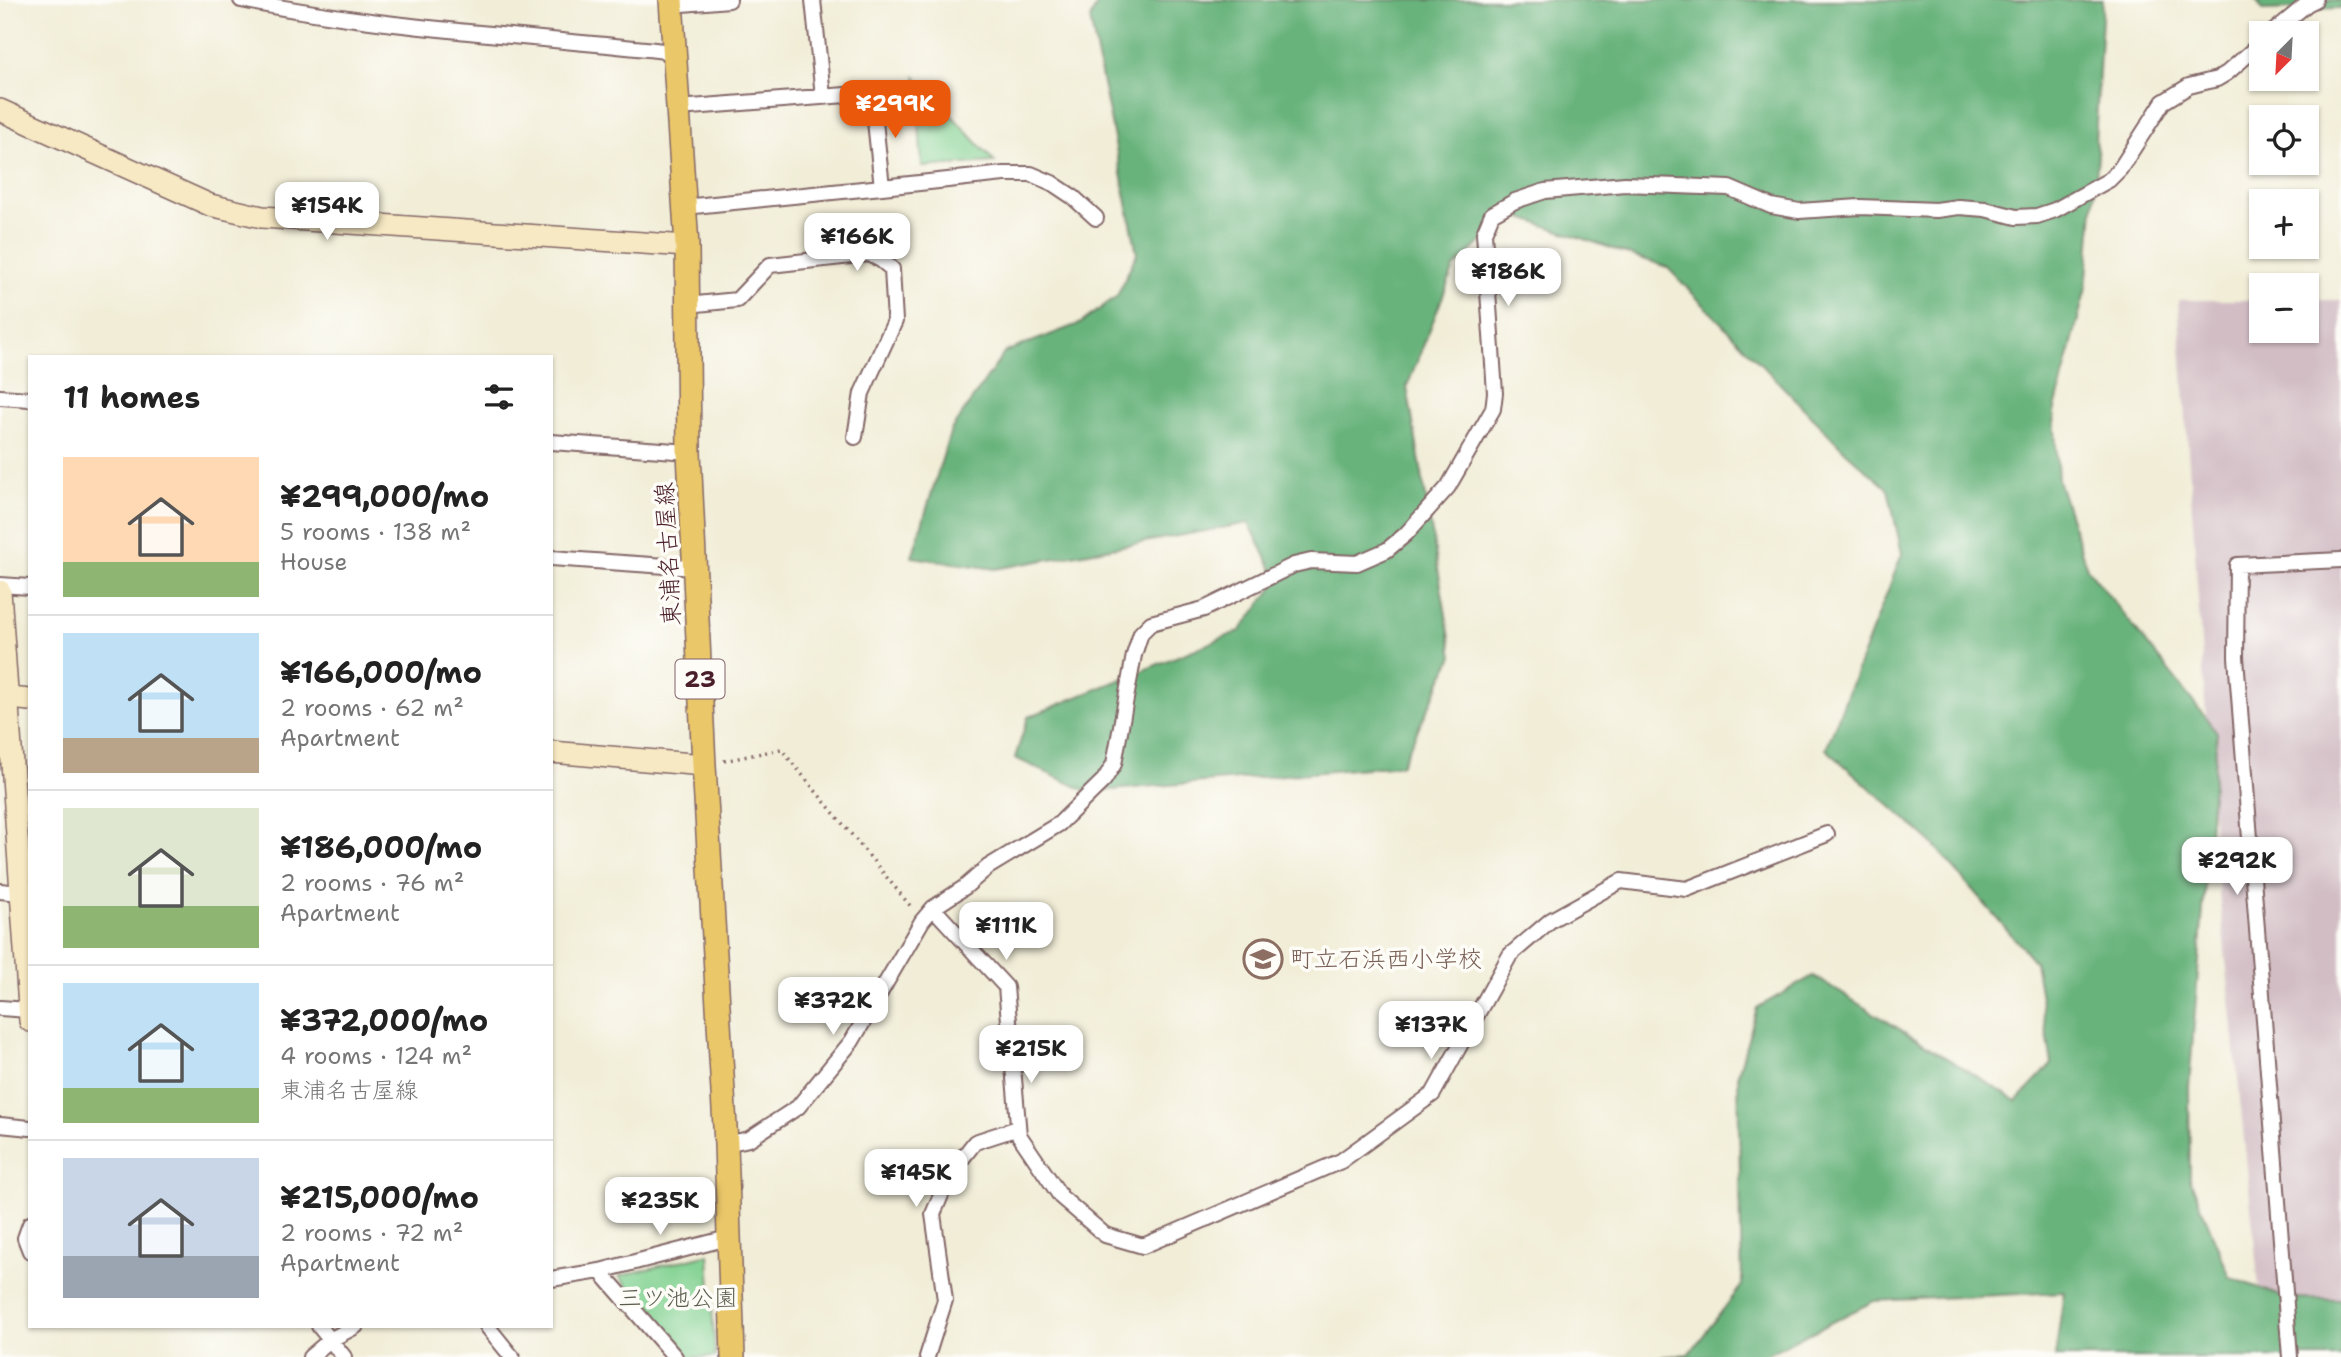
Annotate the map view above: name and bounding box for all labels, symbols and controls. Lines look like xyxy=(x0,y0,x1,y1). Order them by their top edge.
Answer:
north arrow xyxy=(2249,21,2319,91)
map controls xyxy=(2249,21,2319,343)
pin: ¥299K xyxy=(846,80,944,140)
text: ¥299K xyxy=(856,88,934,118)
button: locate xyxy=(2249,105,2319,175)
pin: ¥154K xyxy=(278,182,376,242)
button: + xyxy=(2249,189,2319,259)
text: ¥154K xyxy=(291,190,363,220)
pin: ¥166K xyxy=(808,214,906,273)
text: ¥166K xyxy=(820,221,894,251)
pin: ¥186K xyxy=(1459,248,1557,308)
text: ¥186K xyxy=(1471,256,1545,286)
button: − xyxy=(2249,273,2319,343)
text: 11 homes xyxy=(63,377,200,418)
icon: filters xyxy=(480,378,518,416)
text: ¥299,000/mo xyxy=(280,476,489,517)
street label: 東浦名古屋線 xyxy=(648,481,688,627)
icon: home xyxy=(119,485,203,569)
text: 5 rooms · 138 m² xyxy=(280,517,471,547)
text: House xyxy=(280,547,348,577)
text: ¥166,000/mo xyxy=(280,652,482,693)
road number: 23 xyxy=(676,660,724,698)
icon: home xyxy=(119,661,203,745)
text: 2 rooms · 62 m² xyxy=(280,693,464,723)
text: Apartment xyxy=(280,723,400,753)
text: ¥186,000/mo xyxy=(280,827,482,868)
icon: home xyxy=(119,836,203,920)
pin: ¥292K xyxy=(2188,838,2286,897)
text: ¥292K xyxy=(2198,845,2276,875)
text: 2 rooms · 76 m² xyxy=(280,868,464,898)
text: Apartment xyxy=(280,898,400,928)
pin: ¥111K xyxy=(957,902,1055,962)
text: ¥111K xyxy=(975,910,1037,940)
school or university icon: 町立石浜西小学校 xyxy=(1242,938,1284,980)
place label: 町立石浜西小学校 xyxy=(1290,943,1482,975)
pin: ¥372K xyxy=(784,978,882,1037)
text: ¥372K xyxy=(794,985,872,1015)
text: ¥372,000/mo xyxy=(280,1000,488,1041)
pin: ¥137K xyxy=(1382,1002,1480,1061)
text: ¥137K xyxy=(1395,1009,1467,1039)
icon: home xyxy=(119,1011,203,1095)
pin: ¥215K xyxy=(982,1026,1080,1085)
text: ¥215K xyxy=(995,1033,1067,1063)
text: 4 rooms · 124 m² xyxy=(280,1041,472,1071)
text: 東浦名古屋線 xyxy=(280,1075,418,1105)
pin: ¥145K xyxy=(867,1150,965,1209)
text: ¥145K xyxy=(880,1157,952,1187)
text: ¥215,000/mo xyxy=(280,1177,479,1218)
pin: ¥235K xyxy=(611,1178,709,1237)
text: ¥235K xyxy=(621,1185,699,1215)
icon: home xyxy=(119,1186,203,1270)
text: 2 rooms · 72 m² xyxy=(280,1218,463,1248)
text: Apartment xyxy=(280,1248,400,1278)
park label: 三ツ池公園 xyxy=(618,1282,738,1314)

